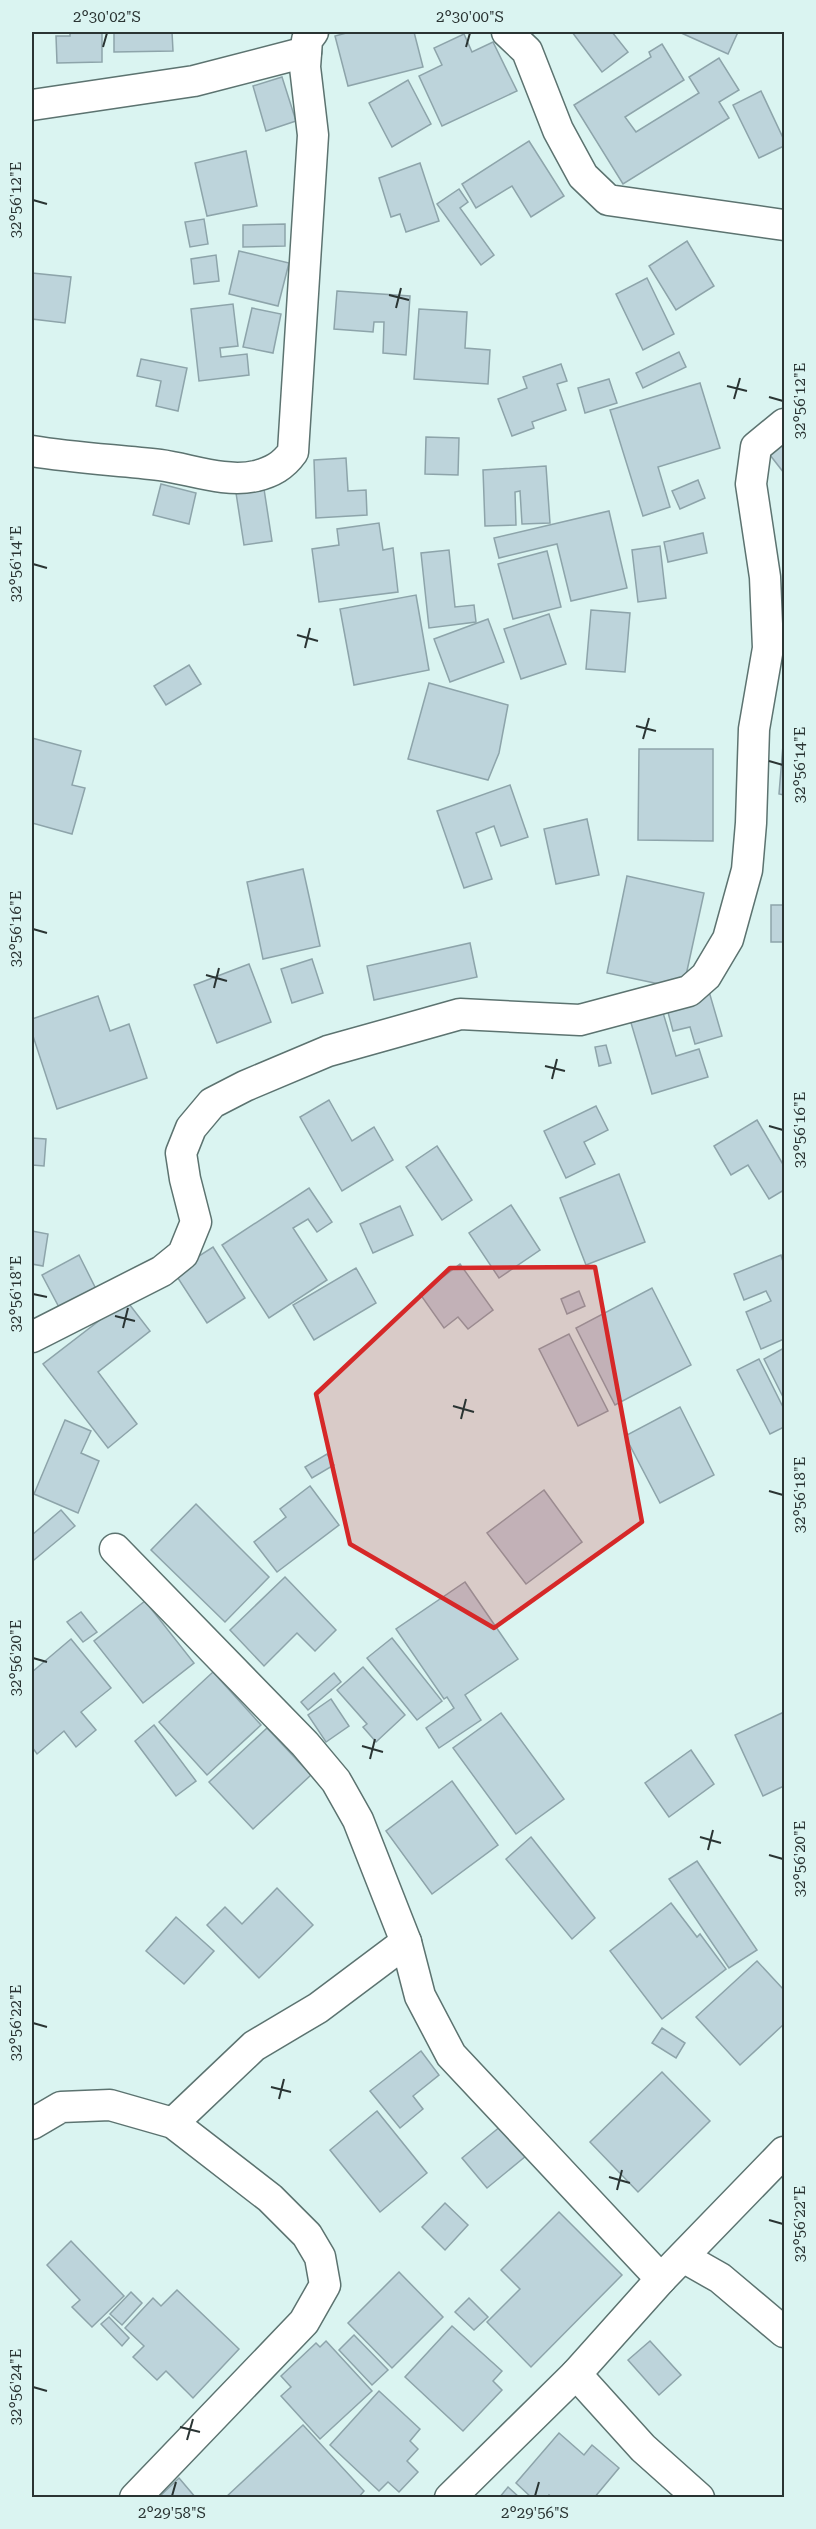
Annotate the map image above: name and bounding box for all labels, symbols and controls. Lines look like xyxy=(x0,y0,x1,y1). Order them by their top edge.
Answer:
text: 2°30'02"S xyxy=(73,8,141,26)
text: 2°30'00"S xyxy=(436,8,504,26)
text: 32°56'12"E xyxy=(7,162,25,238)
text: 32°56'12"E xyxy=(791,363,809,439)
text: 32°56'14"E xyxy=(7,526,25,602)
text: 32°56'14"E xyxy=(791,727,809,803)
text: 32°56'16"E xyxy=(7,891,25,967)
text: 32°56'16"E xyxy=(791,1092,809,1168)
text: 32°56'18"E xyxy=(7,1256,25,1332)
text: 32°56'18"E xyxy=(791,1457,809,1533)
text: 32°56'20"E xyxy=(7,1620,25,1696)
text: 32°56'20"E xyxy=(791,1821,809,1897)
text: 32°56'22"E xyxy=(7,1985,25,2061)
text: 32°56'22"E xyxy=(791,2186,809,2262)
text: 32°56'24"E xyxy=(7,2349,25,2425)
text: 2°29'58"S xyxy=(138,2504,206,2522)
text: 2°29'56"S xyxy=(501,2504,569,2522)

